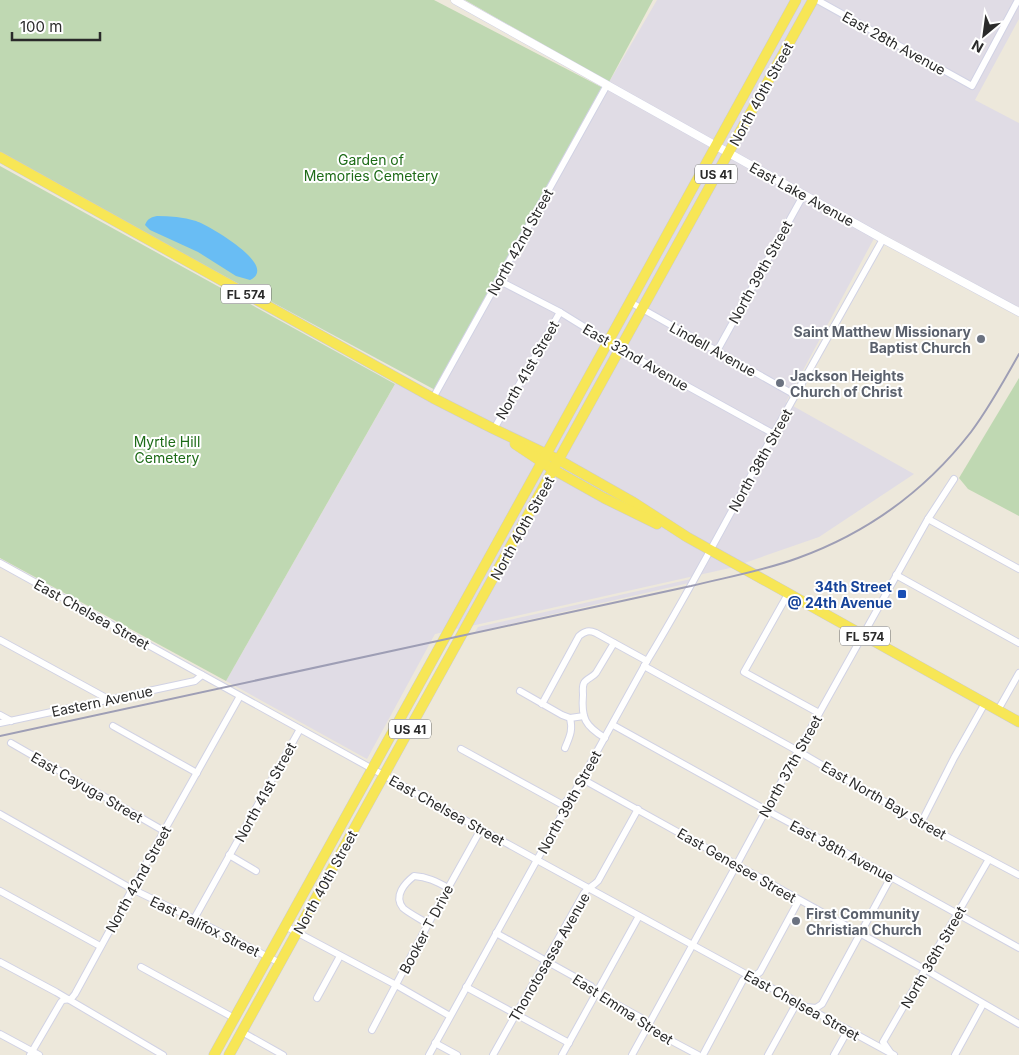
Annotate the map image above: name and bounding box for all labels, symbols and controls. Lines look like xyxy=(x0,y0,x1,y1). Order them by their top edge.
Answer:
street label: East 28th Avenue xyxy=(839,8,949,78)
scale bar xyxy=(12,10,100,42)
north arrow xyxy=(959,10,1009,60)
text: 100 m xyxy=(20,17,62,36)
text: N xyxy=(969,37,986,57)
street label: North 40th Street xyxy=(726,39,797,149)
park label: Garden of Memories Cemetery xyxy=(304,151,438,184)
street label: East Lake Avenue xyxy=(747,158,857,230)
road number: US 41 xyxy=(695,164,737,183)
street label: North 42nd Street xyxy=(484,185,557,298)
street label: North 39th Street xyxy=(725,217,796,326)
road number: FL 574 xyxy=(221,284,271,304)
street label: North 41st Street xyxy=(492,317,562,422)
street label: Lindell Avenue xyxy=(667,318,759,380)
street label: East 32nd Avenue xyxy=(580,320,692,394)
place label: Saint Matthew Missionary Baptist Church xyxy=(794,323,972,356)
marker: Saint Matthew Missionary Baptist Church xyxy=(975,333,987,345)
place label: Jackson Heights Church of Christ xyxy=(790,367,904,400)
marker: Jackson Heights Church of Christ xyxy=(774,377,786,389)
street label: North 38th Street xyxy=(725,405,795,514)
park label: Myrtle Hill Cemetery xyxy=(134,433,200,466)
street label: North 40th Street xyxy=(487,473,558,583)
street label: East Chelsea Street xyxy=(31,575,153,653)
place label: 34th Street @ 24th Avenue xyxy=(787,578,892,611)
marker: 34th Street @ 24th Avenue xyxy=(896,588,908,600)
road number: FL 574 xyxy=(840,626,890,646)
street label: Eastern Avenue xyxy=(50,682,154,720)
street label: North 37th Street xyxy=(755,712,825,820)
road number: US 41 xyxy=(389,720,431,739)
street label: North 41st Street xyxy=(231,739,300,845)
street label: North 39th Street xyxy=(534,747,605,856)
street label: East Cayuga Street xyxy=(28,748,146,826)
street label: East North Bay Street xyxy=(818,757,950,843)
street label: East Chelsea Street xyxy=(386,771,508,849)
street label: East 38th Avenue xyxy=(787,816,897,886)
street label: North 42nd Street xyxy=(102,822,175,935)
street label: East Genesee Street xyxy=(675,824,800,906)
street label: North 40th Street xyxy=(290,827,361,937)
street label: Booker T Drive xyxy=(395,882,457,976)
street label: Thonotosassa Avenue xyxy=(505,889,593,1025)
street label: East Palifox Street xyxy=(147,892,263,960)
street label: North 36th Street xyxy=(897,903,969,1011)
place label: First Community Christian Church xyxy=(806,905,922,938)
marker: First Community Christian Church xyxy=(790,915,802,927)
street label: East Chelsea Street xyxy=(741,966,863,1044)
street label: East Emma Street xyxy=(570,970,677,1048)

